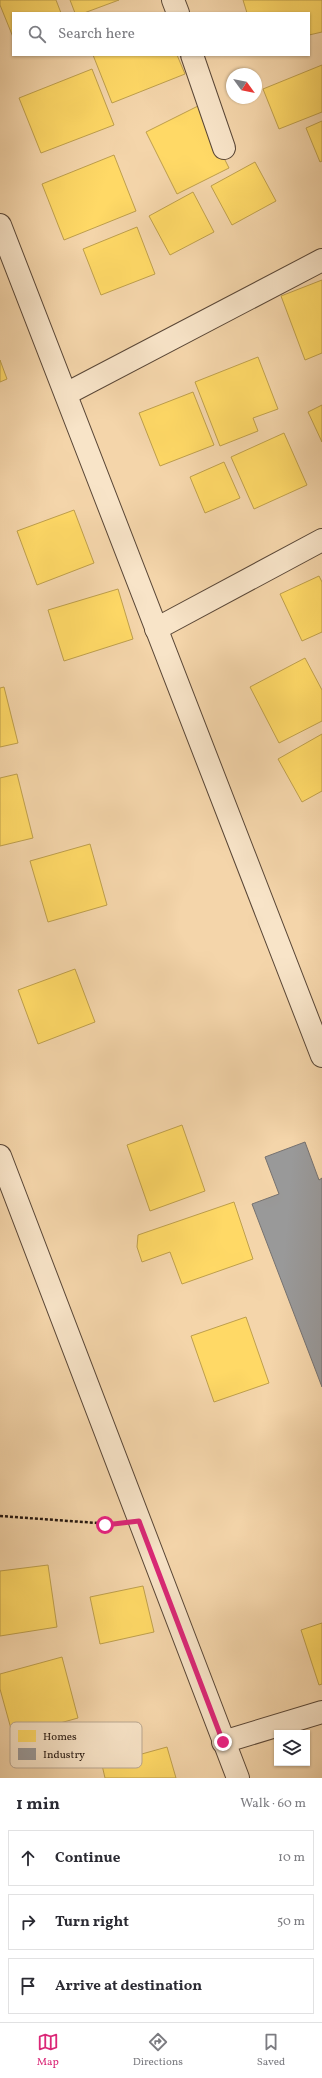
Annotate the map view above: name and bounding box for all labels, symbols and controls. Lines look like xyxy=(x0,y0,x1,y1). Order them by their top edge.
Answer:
search box xyxy=(12,12,310,56)
icon: search xyxy=(26,23,48,45)
text: Search here xyxy=(58,24,135,45)
north arrow xyxy=(226,68,262,104)
route start xyxy=(96,1516,114,1534)
legend xyxy=(10,1722,142,1768)
text: Homes xyxy=(43,1730,77,1745)
map controls xyxy=(274,1730,310,1766)
button: layers xyxy=(274,1730,310,1766)
route end xyxy=(214,1733,232,1751)
text: Industry xyxy=(43,1748,85,1763)
text: 1 min xyxy=(16,1793,60,1816)
text: Walk · 60 m xyxy=(240,1795,306,1813)
icon: ahead xyxy=(17,1847,39,1869)
text: Continue xyxy=(55,1848,120,1869)
text: 10 m xyxy=(278,1849,305,1867)
icon: right xyxy=(17,1911,39,1933)
text: Turn right xyxy=(55,1912,129,1933)
text: 50 m xyxy=(277,1913,305,1931)
icon: arrive xyxy=(17,1975,39,1997)
text: Arrive at destination xyxy=(55,1976,202,1997)
tab: Map xyxy=(37,2031,59,2070)
tab: Directions xyxy=(133,2031,183,2070)
tab: Saved xyxy=(257,2031,285,2070)

